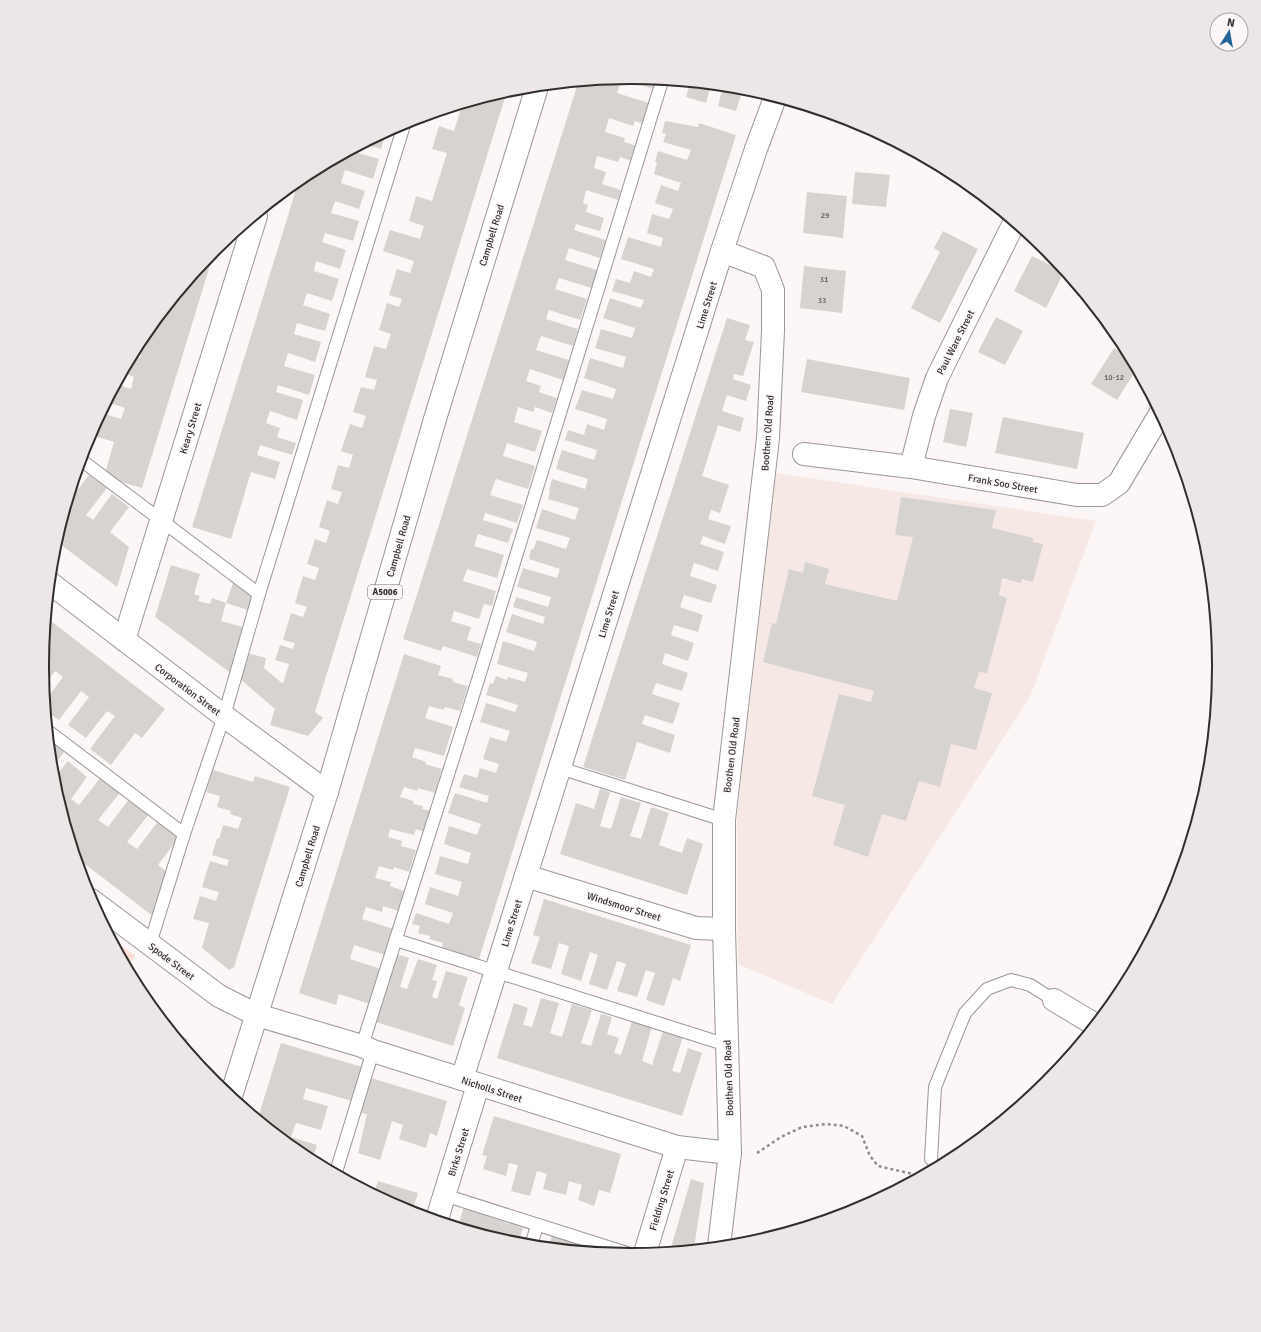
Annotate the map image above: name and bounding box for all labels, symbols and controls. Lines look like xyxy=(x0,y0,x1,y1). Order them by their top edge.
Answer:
north arrow xyxy=(1209,12,1249,52)
text: N xyxy=(1226,16,1236,30)
street label: Campbell Road xyxy=(477,203,507,268)
house number: 29 xyxy=(821,210,829,220)
house number: 31 xyxy=(820,274,828,284)
street label: Lime Street xyxy=(694,280,720,330)
house number: 33 xyxy=(818,295,826,305)
street label: Paul Ware Street xyxy=(934,308,978,377)
house number: 10-12 xyxy=(1104,372,1124,382)
street label: Boothen Old Road xyxy=(759,395,777,472)
street label: Keary Street xyxy=(178,401,205,455)
street label: Frank Soo Street xyxy=(967,472,1039,496)
street label: Campbell Road xyxy=(384,514,414,579)
road number: A5006 xyxy=(368,585,402,599)
street label: Lime Street xyxy=(596,589,622,639)
street label: Corporation Street xyxy=(152,661,223,719)
street label: Boothen Old Road xyxy=(721,717,743,794)
street label: Campbell Road xyxy=(293,824,323,889)
street label: Windsmoor Street xyxy=(585,890,663,924)
street label: Lime Street xyxy=(499,898,525,948)
street label: Spode Street xyxy=(146,941,197,983)
street label: Boothen Old Road xyxy=(722,1040,736,1116)
street label: Nicholls Street xyxy=(460,1074,524,1106)
street label: Birks Street xyxy=(446,1126,472,1178)
street label: Fielding Street xyxy=(647,1168,677,1232)

